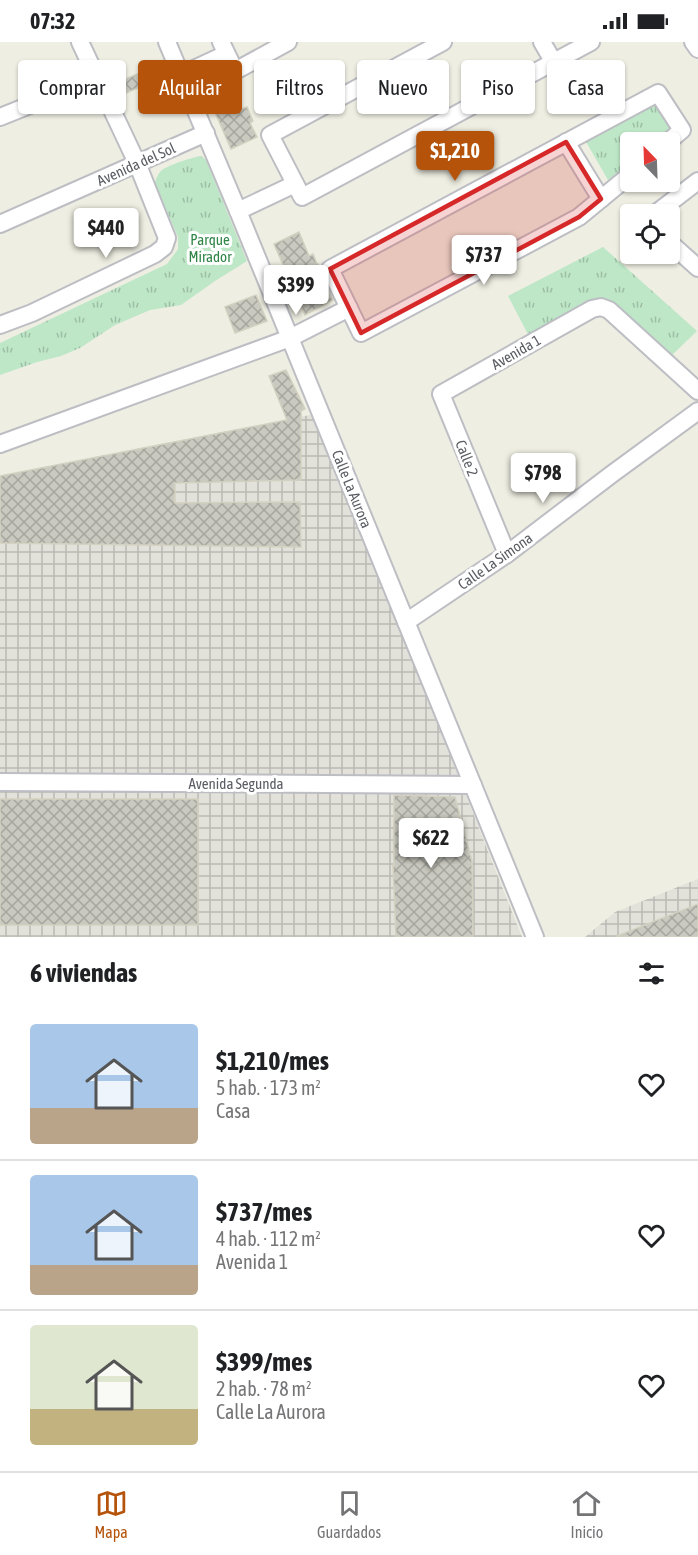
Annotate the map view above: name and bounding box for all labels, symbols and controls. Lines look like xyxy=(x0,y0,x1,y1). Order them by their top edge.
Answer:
text: 07:32 xyxy=(30,8,75,34)
chip: Comprar xyxy=(18,60,126,114)
chip: Alquilar xyxy=(138,60,242,114)
chip: Filtros xyxy=(254,60,345,114)
chip: Nuevo xyxy=(357,60,449,114)
chip: Piso xyxy=(461,60,535,114)
chip: Casa xyxy=(547,60,625,114)
pin: $1,210 xyxy=(406,131,504,182)
north arrow xyxy=(620,132,680,192)
map controls xyxy=(620,132,680,264)
street label: Avenida del Sol xyxy=(94,139,178,189)
text: $1,210 xyxy=(430,139,480,162)
button: locate xyxy=(620,204,680,264)
pin: $440 xyxy=(70,208,142,259)
text: $440 xyxy=(88,216,124,239)
park label: Parque Mirador xyxy=(188,231,232,265)
pin: $737 xyxy=(448,235,520,286)
text: $737 xyxy=(466,243,502,266)
pin: $399 xyxy=(260,265,332,316)
text: $399 xyxy=(278,273,314,296)
street label: Avenida 1 xyxy=(488,331,544,373)
street label: Calle 2 xyxy=(452,437,482,479)
street label: Calle La Aurora xyxy=(329,448,375,530)
pin: $798 xyxy=(507,453,579,504)
text: $798 xyxy=(525,461,561,484)
street label: Calle La Simona xyxy=(454,529,536,593)
street label: Avenida Segunda xyxy=(188,775,284,792)
pin: $622 xyxy=(395,818,467,869)
text: $622 xyxy=(413,826,449,849)
icon: filters xyxy=(635,957,668,990)
text: 6 viviendas xyxy=(30,958,137,988)
text: $1,210/mes xyxy=(216,1046,329,1076)
icon: home xyxy=(78,1048,150,1120)
icon: heart xyxy=(635,1068,668,1101)
text: 5 hab. · 173 m² xyxy=(216,1076,321,1099)
text: Casa xyxy=(216,1099,251,1122)
text: $737/mes xyxy=(216,1197,312,1227)
icon: home xyxy=(78,1199,150,1271)
icon: heart xyxy=(635,1219,668,1252)
text: 4 hab. · 112 m² xyxy=(216,1227,321,1250)
text: Avenida 1 xyxy=(216,1250,288,1273)
text: $399/mes xyxy=(216,1347,312,1377)
icon: home xyxy=(78,1349,150,1421)
icon: heart xyxy=(635,1369,668,1402)
text: 2 hab. · 78 m² xyxy=(216,1377,311,1400)
text: Calle La Aurora xyxy=(216,1400,326,1423)
tab: Mapa xyxy=(95,1487,128,1541)
tab: Guardados xyxy=(317,1487,381,1541)
tab: Inicio xyxy=(570,1487,603,1541)

